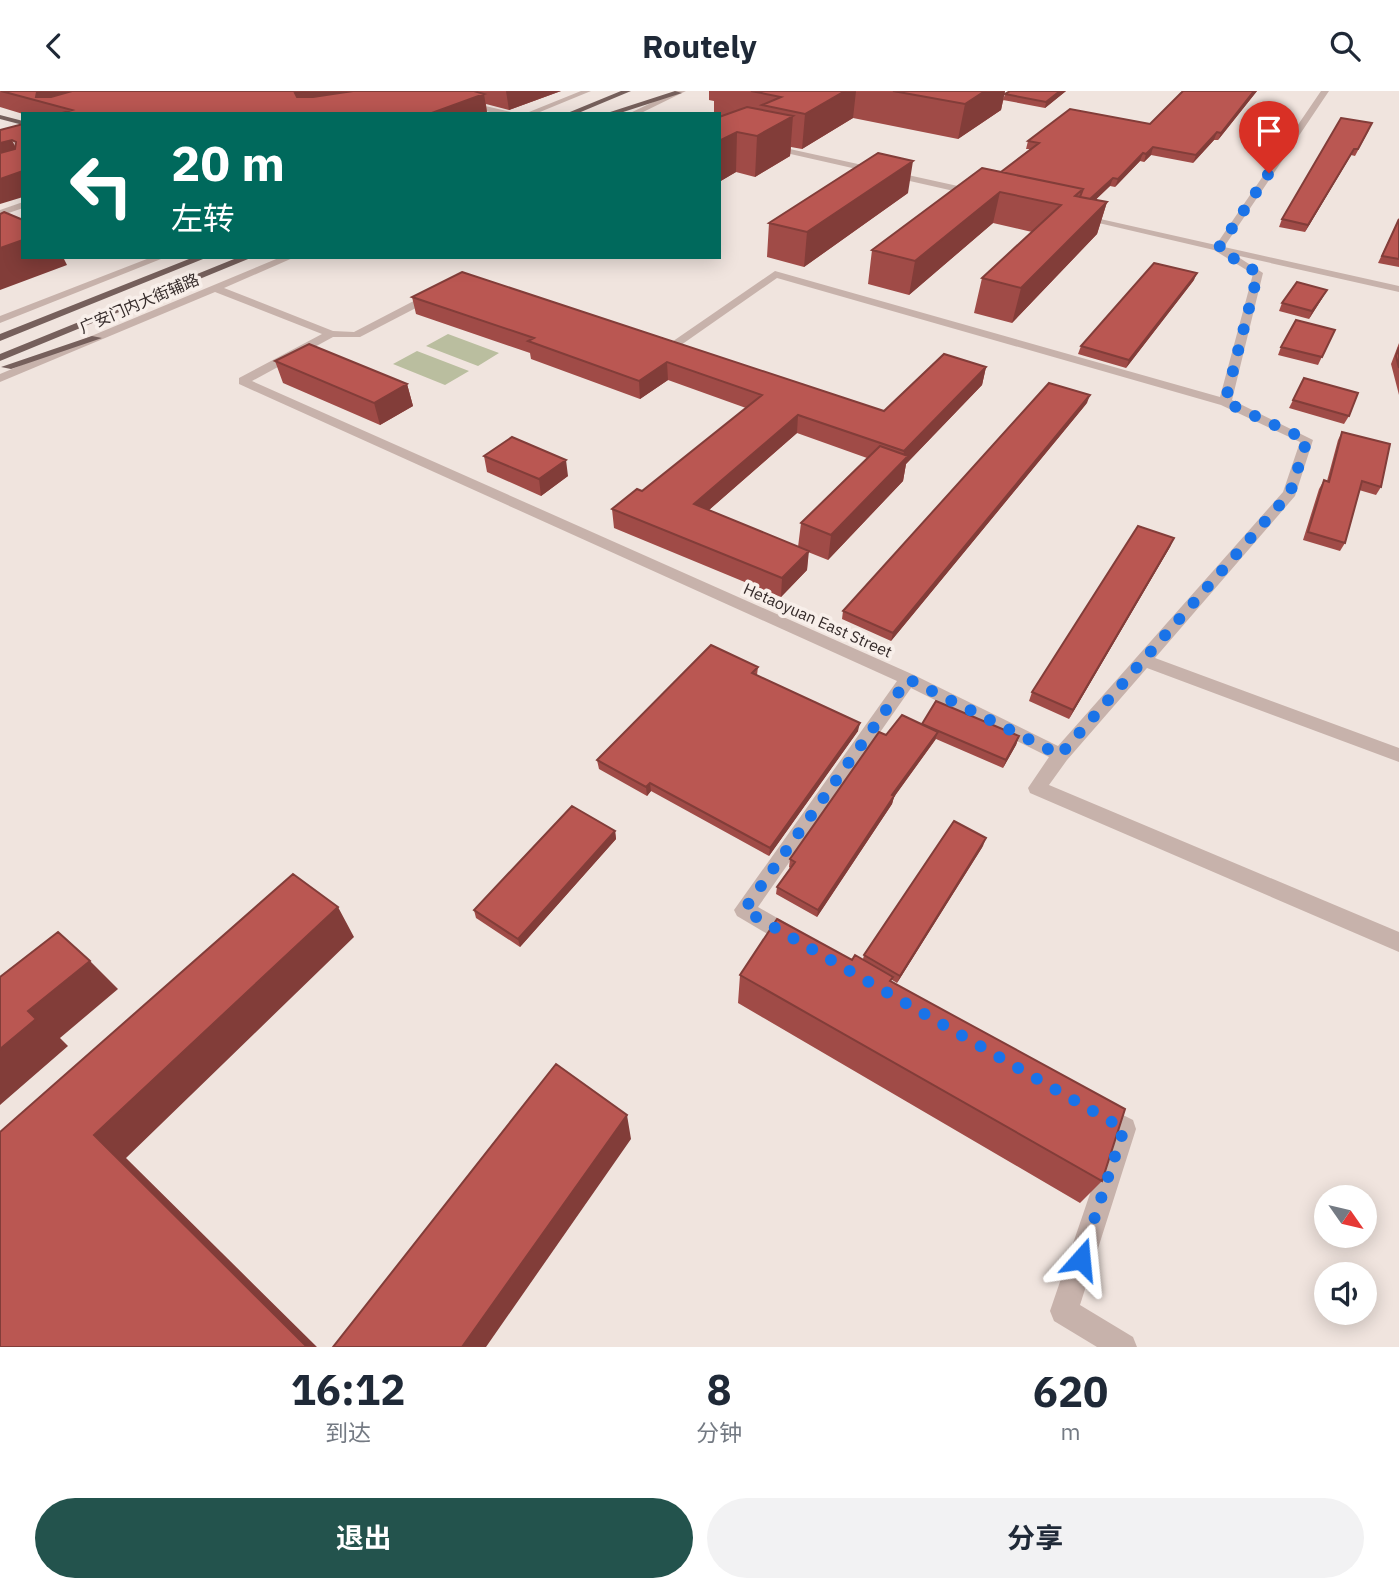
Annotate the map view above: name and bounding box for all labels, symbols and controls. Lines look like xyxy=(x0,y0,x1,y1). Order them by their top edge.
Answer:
text: Routely xyxy=(642,25,757,67)
icon: back xyxy=(35,27,73,65)
icon: search xyxy=(1326,27,1364,65)
pin xyxy=(1239,101,1299,173)
icon: arrive xyxy=(1250,112,1288,150)
text: 20 m xyxy=(171,131,285,194)
icon: left xyxy=(56,140,147,231)
text: 左转 xyxy=(171,197,235,239)
street label: 广安门内大街辅路 xyxy=(76,269,202,337)
street label: Hetaoyuan East Street xyxy=(741,578,895,662)
north arrow xyxy=(1314,1185,1377,1248)
map controls xyxy=(1314,1185,1377,1325)
position arrow xyxy=(1044,1222,1118,1296)
button: sound xyxy=(1314,1262,1377,1325)
text: 16:12 xyxy=(291,1362,405,1417)
text: 8 xyxy=(706,1362,732,1417)
text: 620 xyxy=(1033,1364,1108,1419)
text: m xyxy=(1060,1416,1081,1446)
text: 到达 xyxy=(325,1417,371,1447)
text: 分钟 xyxy=(696,1417,742,1447)
button: 退出 xyxy=(35,1498,693,1578)
button: 分享 xyxy=(707,1498,1364,1578)

